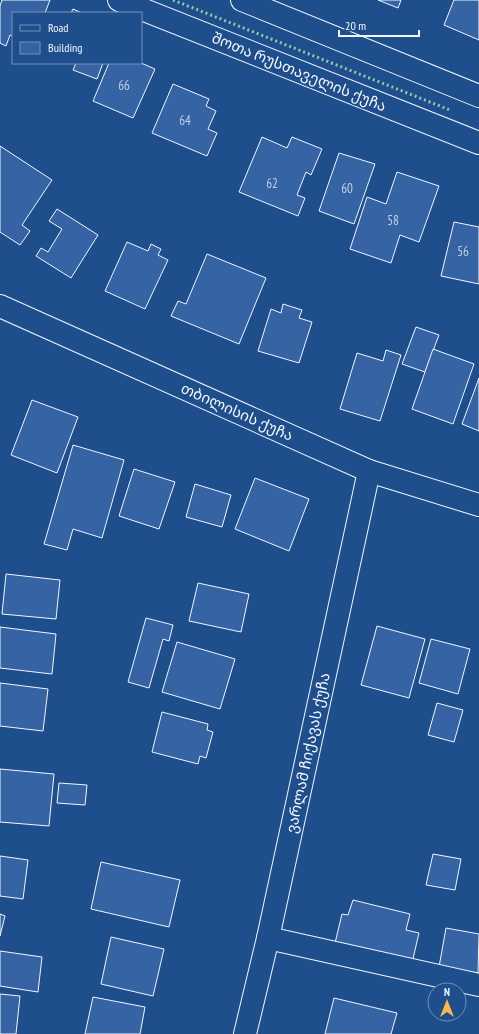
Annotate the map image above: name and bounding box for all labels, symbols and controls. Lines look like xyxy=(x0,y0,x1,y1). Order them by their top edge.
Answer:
legend xyxy=(12,12,142,64)
scale bar xyxy=(339,12,419,38)
text: 20 m xyxy=(345,18,366,33)
text: Road xyxy=(48,20,68,35)
street label: შოთა რუსთაველის ქუჩა xyxy=(209,28,389,115)
text: Building xyxy=(48,40,83,55)
house number: 66 xyxy=(118,77,130,94)
house number: 64 xyxy=(179,112,191,129)
house number: 62 xyxy=(266,175,278,192)
house number: 60 xyxy=(341,180,353,197)
house number: 58 xyxy=(387,212,399,229)
house number: 56 xyxy=(457,243,469,260)
street label: თბილისის ქუჩა xyxy=(178,378,296,445)
street label: ვარლამ ჩიქავას ქუჩა xyxy=(281,671,334,835)
north arrow xyxy=(427,982,467,1022)
text: N xyxy=(444,985,450,999)

